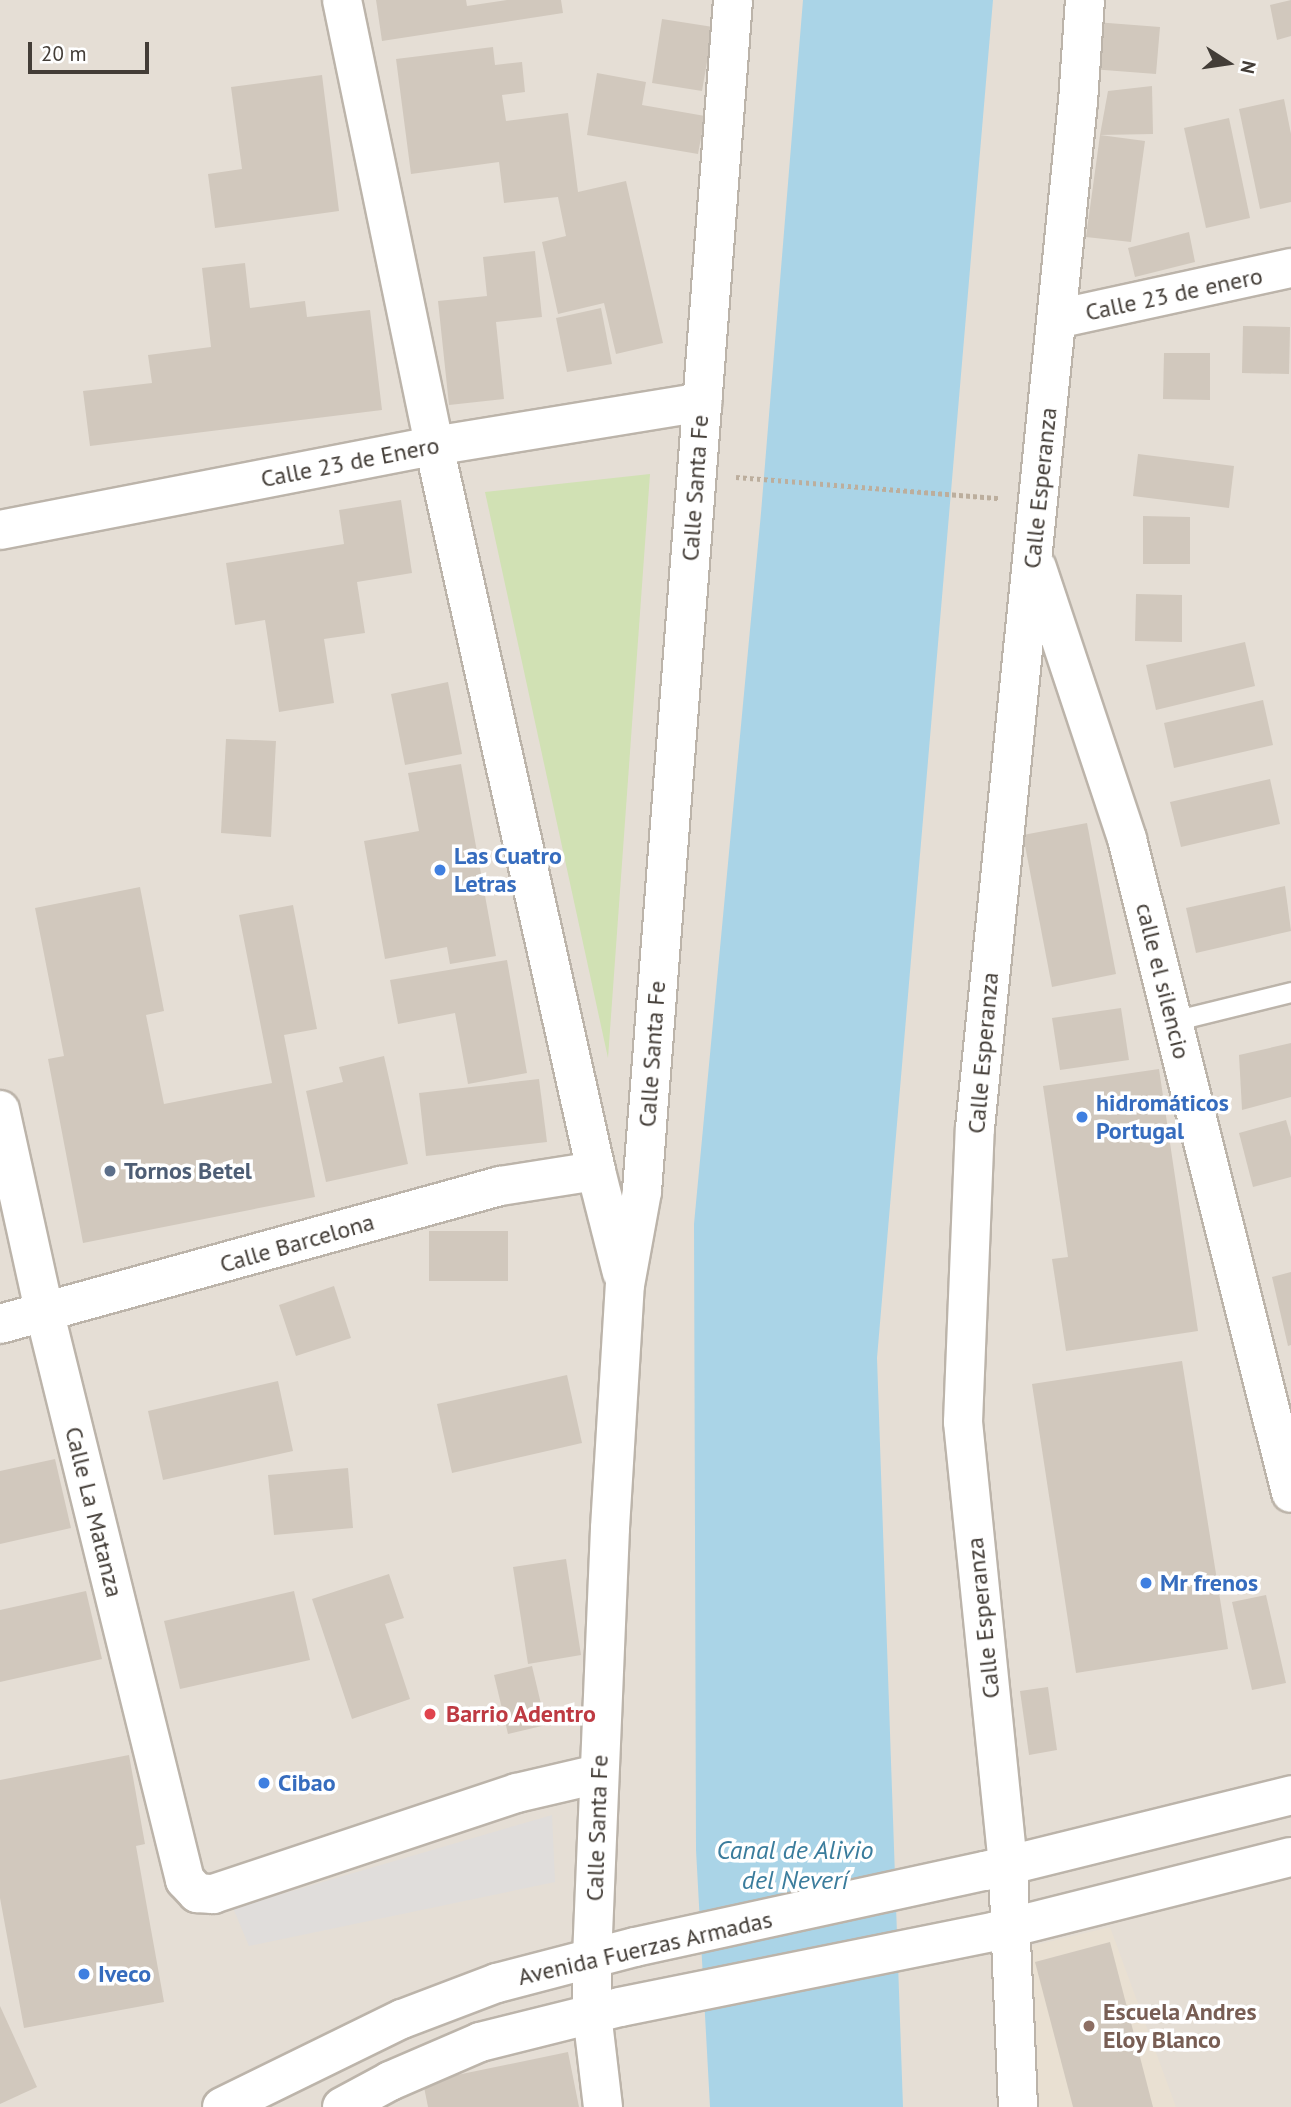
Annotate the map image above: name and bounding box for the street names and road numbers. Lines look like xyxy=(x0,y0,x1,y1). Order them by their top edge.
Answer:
street label: Calle 23 de enero xyxy=(1083,261,1265,327)
street label: Calle Esperanza xyxy=(1017,406,1063,570)
street label: Calle Santa Fe xyxy=(676,414,714,562)
street label: Calle 23 de Enero xyxy=(258,431,442,493)
street label: calle el silencio xyxy=(1130,900,1196,1062)
street label: Calle Esperanza xyxy=(962,971,1004,1135)
street label: Calle Santa Fe xyxy=(633,980,671,1128)
street label: Calle Barcelona xyxy=(216,1207,378,1279)
street label: Calle La Matanza xyxy=(59,1424,129,1600)
street label: Calle Esperanza xyxy=(960,1536,1006,1700)
street label: Calle Santa Fe xyxy=(580,1754,614,1902)
street label: Avenida Fuerzas Armadas xyxy=(515,1905,775,1991)

